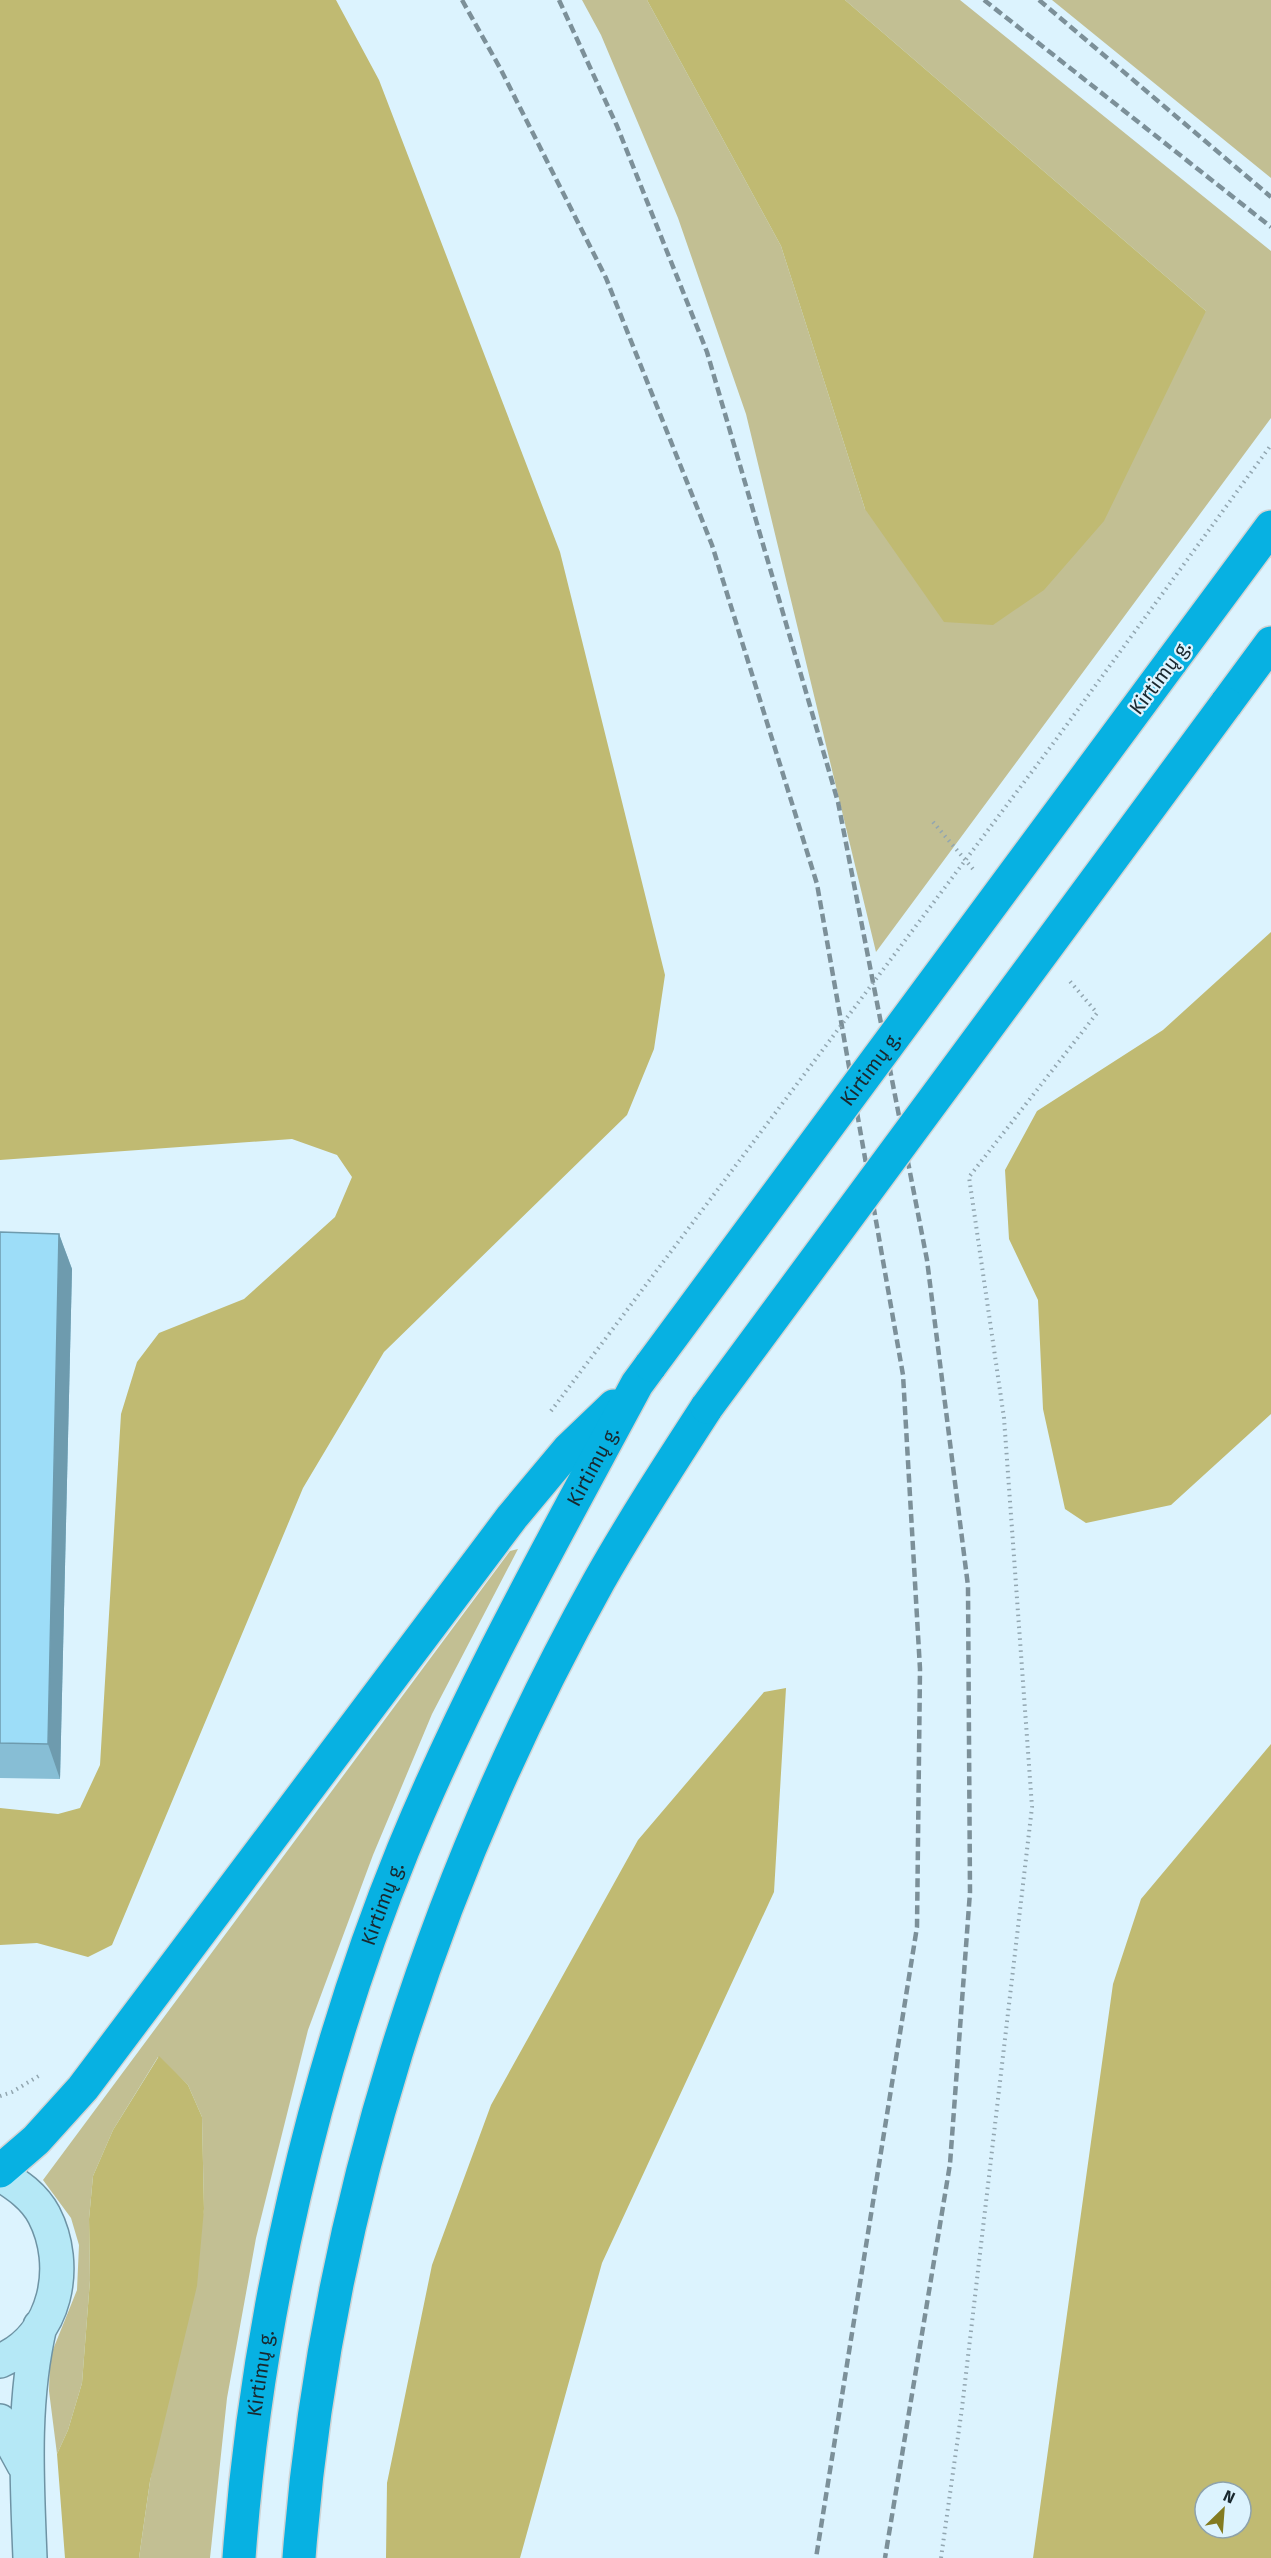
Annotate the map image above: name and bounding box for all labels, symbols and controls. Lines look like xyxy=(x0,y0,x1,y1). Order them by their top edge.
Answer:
street label: Kirtimų g. xyxy=(1124,635,1196,719)
street label: Kirtimų g. xyxy=(835,1026,906,1111)
street label: Kirtimų g. xyxy=(561,1422,624,1510)
street label: Kirtimų g. xyxy=(356,1858,409,1949)
street label: Kirtimų g. xyxy=(242,2328,279,2418)
north arrow xyxy=(1193,2480,1253,2540)
text: N xyxy=(1220,2486,1238,2508)

